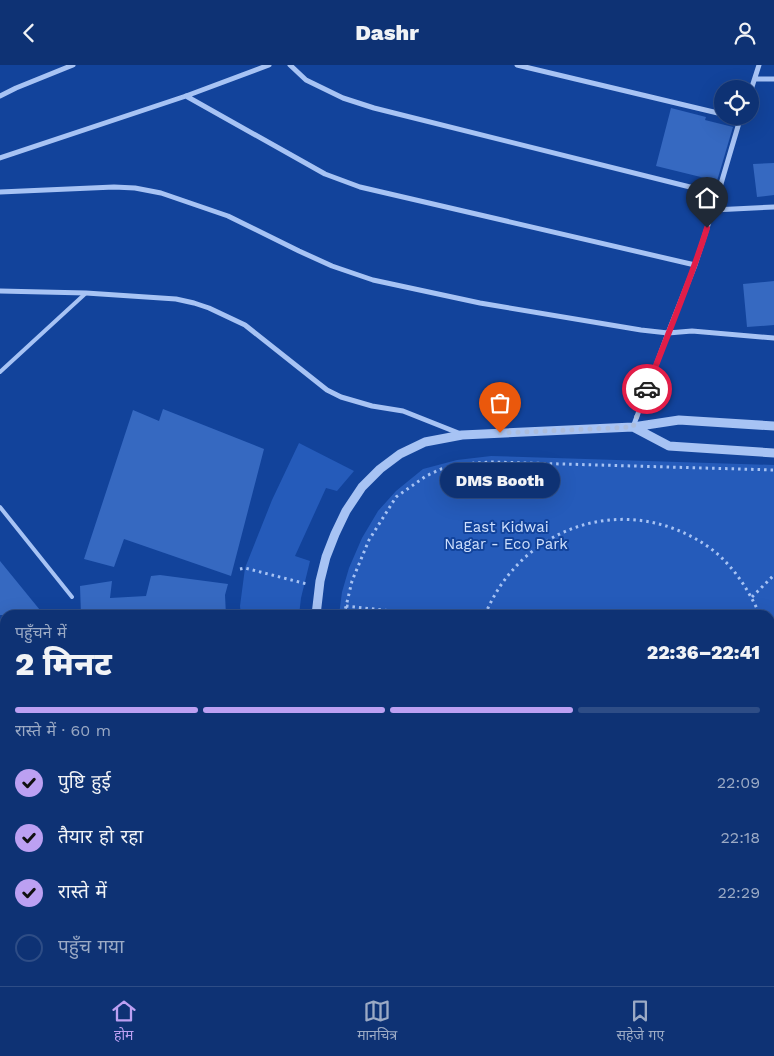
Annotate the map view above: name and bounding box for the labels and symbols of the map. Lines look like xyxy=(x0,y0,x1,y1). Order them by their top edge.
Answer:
pin xyxy=(686,177,728,228)
courier xyxy=(622,364,672,414)
pin xyxy=(479,382,521,433)
callout: DMS Booth xyxy=(440,463,560,498)
park label: East Kidwai Nagar - Eco Park xyxy=(444,518,568,553)

